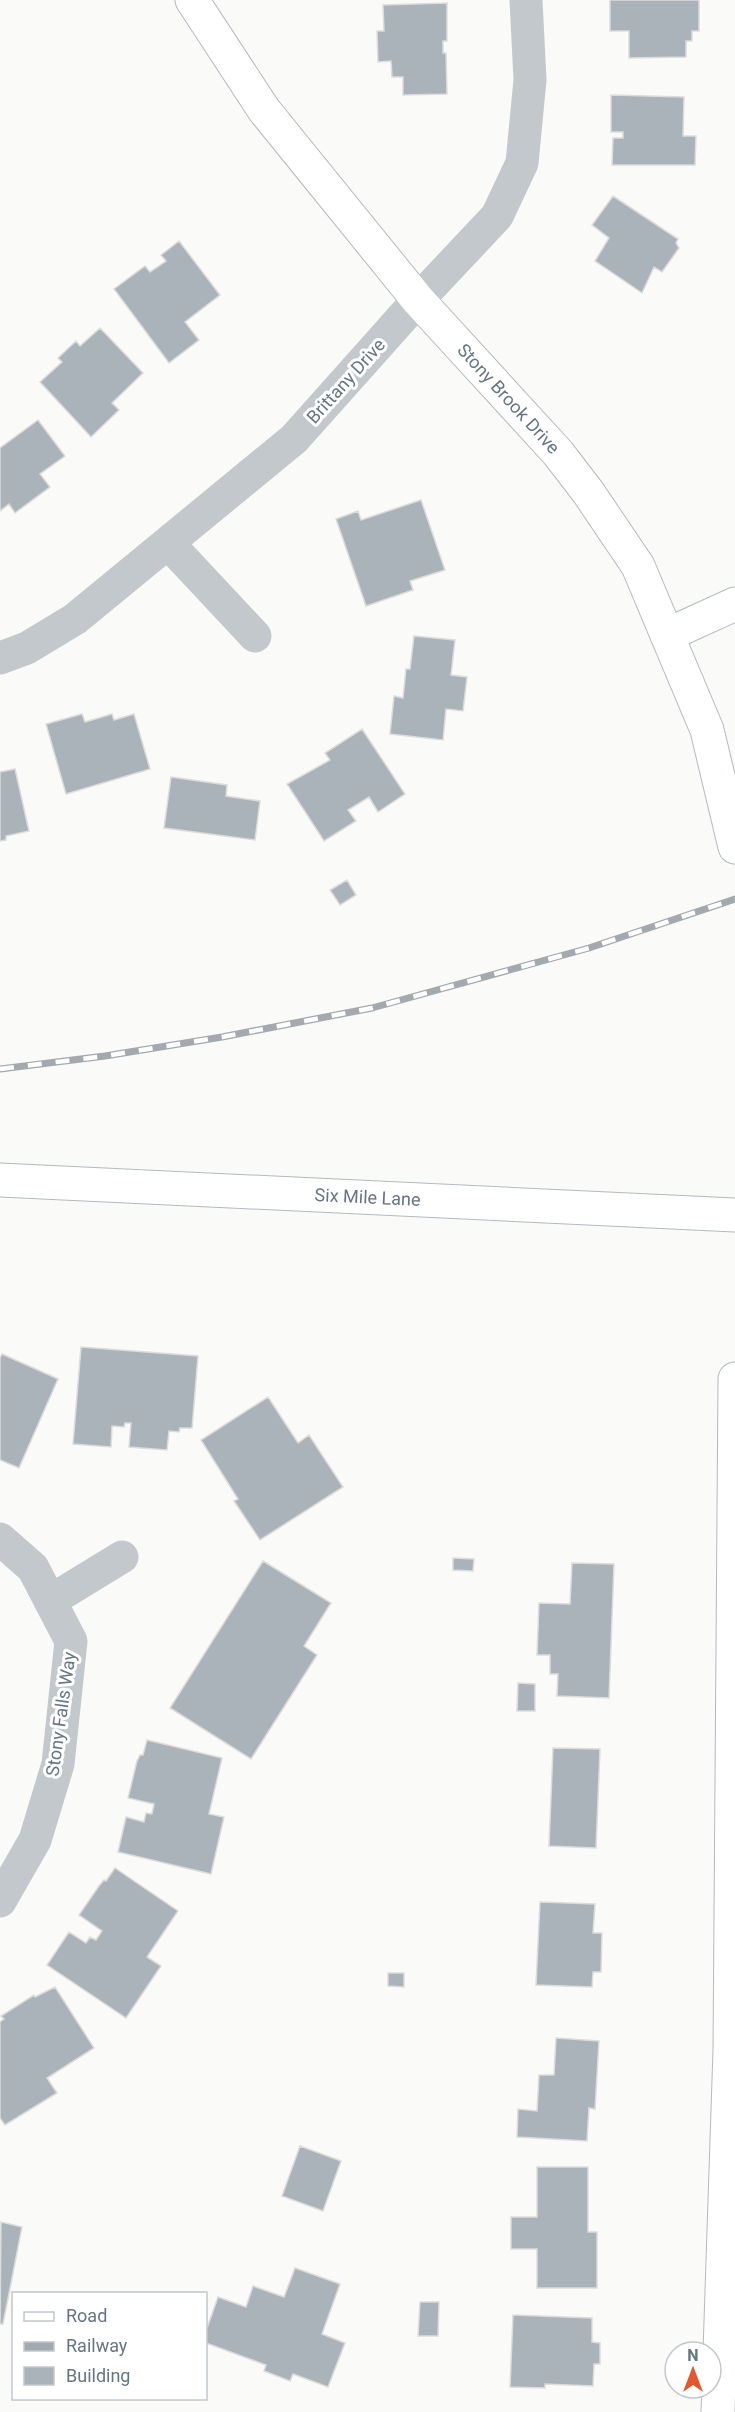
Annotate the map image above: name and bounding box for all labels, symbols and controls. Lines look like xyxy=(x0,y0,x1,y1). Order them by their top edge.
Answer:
street label: Brittany Drive xyxy=(302,334,389,427)
street label: Stony Brook Drive xyxy=(453,339,564,458)
street label: Six Mile Lane xyxy=(314,1184,421,1210)
street label: Stony Falls Way xyxy=(41,1650,80,1777)
legend xyxy=(12,2292,207,2400)
text: Road xyxy=(66,2305,107,2326)
text: Railway xyxy=(66,2335,128,2356)
north arrow xyxy=(663,2340,723,2400)
text: N xyxy=(687,2346,699,2365)
text: Building xyxy=(66,2365,130,2386)

